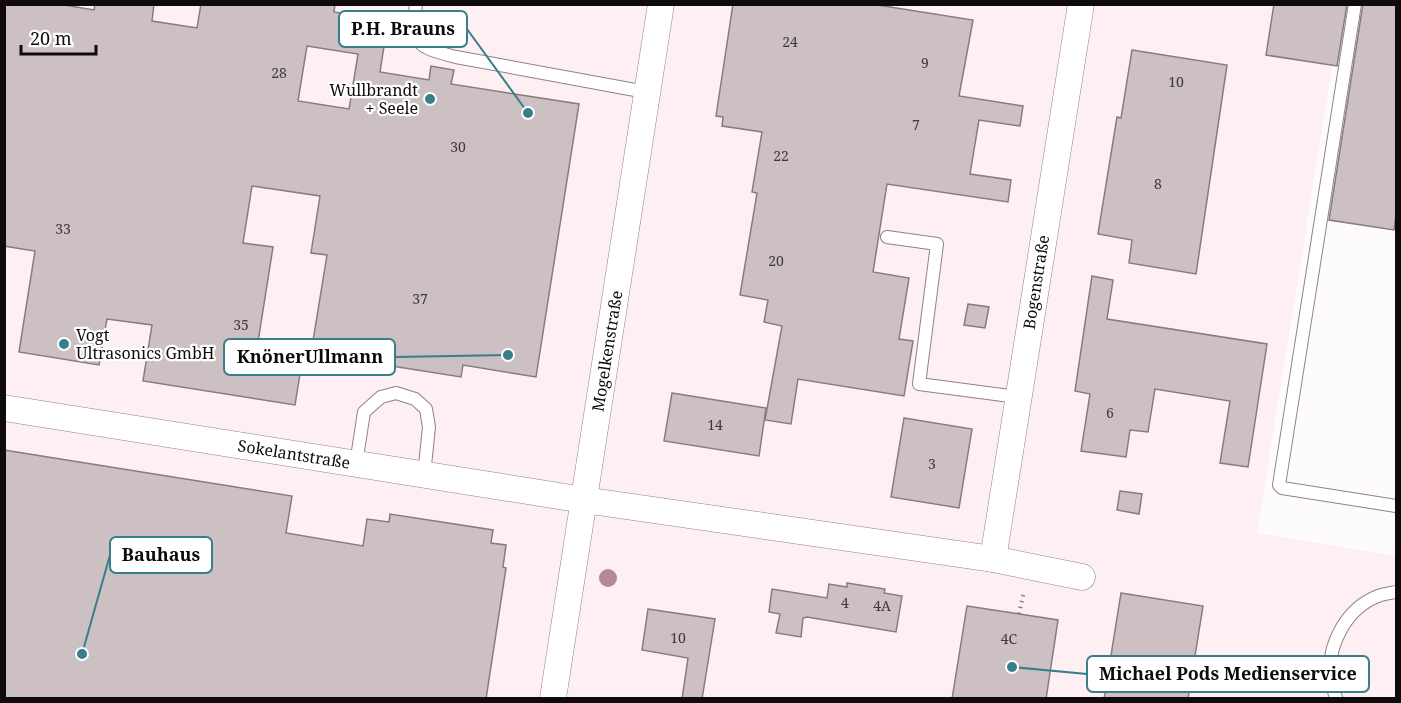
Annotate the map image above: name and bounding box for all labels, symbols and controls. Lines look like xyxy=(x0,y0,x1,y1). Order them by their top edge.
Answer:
callout: P.H. Brauns xyxy=(339,11,467,47)
text: P.H. Brauns xyxy=(351,16,455,40)
scale bar xyxy=(21,18,96,56)
text: 20 m xyxy=(30,26,72,50)
house number: 24 xyxy=(782,32,798,51)
house number: 9 xyxy=(921,53,929,72)
house number: 28 xyxy=(271,63,287,82)
house number: 10 xyxy=(1168,72,1184,91)
place label: Wullbrandt + Seele xyxy=(329,79,418,119)
marker: Wullbrandt + Seele xyxy=(423,92,437,106)
house number: 7 xyxy=(912,115,920,134)
house number: 30 xyxy=(450,137,466,156)
house number: 22 xyxy=(773,146,789,165)
house number: 8 xyxy=(1154,174,1162,193)
house number: 33 xyxy=(55,219,71,238)
street label: Bogenstraße xyxy=(1018,233,1054,331)
house number: 20 xyxy=(768,251,784,270)
house number: 37 xyxy=(412,289,428,308)
street label: Mogelkenstraße xyxy=(587,289,627,413)
house number: 35 xyxy=(233,315,249,334)
place label: Vogt Ultrasonics GmbH xyxy=(76,324,215,364)
marker: Vogt Ultrasonics GmbH xyxy=(57,337,71,351)
callout: KnönerUllmann xyxy=(224,339,395,375)
text: KnönerUllmann xyxy=(237,344,383,368)
house number: 6 xyxy=(1106,403,1114,422)
house number: 14 xyxy=(707,415,723,434)
street label: Sokelantstraße xyxy=(236,434,352,474)
house number: 3 xyxy=(928,454,936,473)
callout: Bauhaus xyxy=(110,537,212,573)
text: Bauhaus xyxy=(122,542,201,566)
house number: 4 xyxy=(841,593,849,612)
house number: 4A xyxy=(873,596,891,615)
house number: 10 xyxy=(670,628,686,647)
house number: 4C xyxy=(1001,629,1018,648)
callout: Michael Pods Medienservice xyxy=(1087,656,1369,692)
text: Michael Pods Medienservice xyxy=(1099,661,1357,685)

